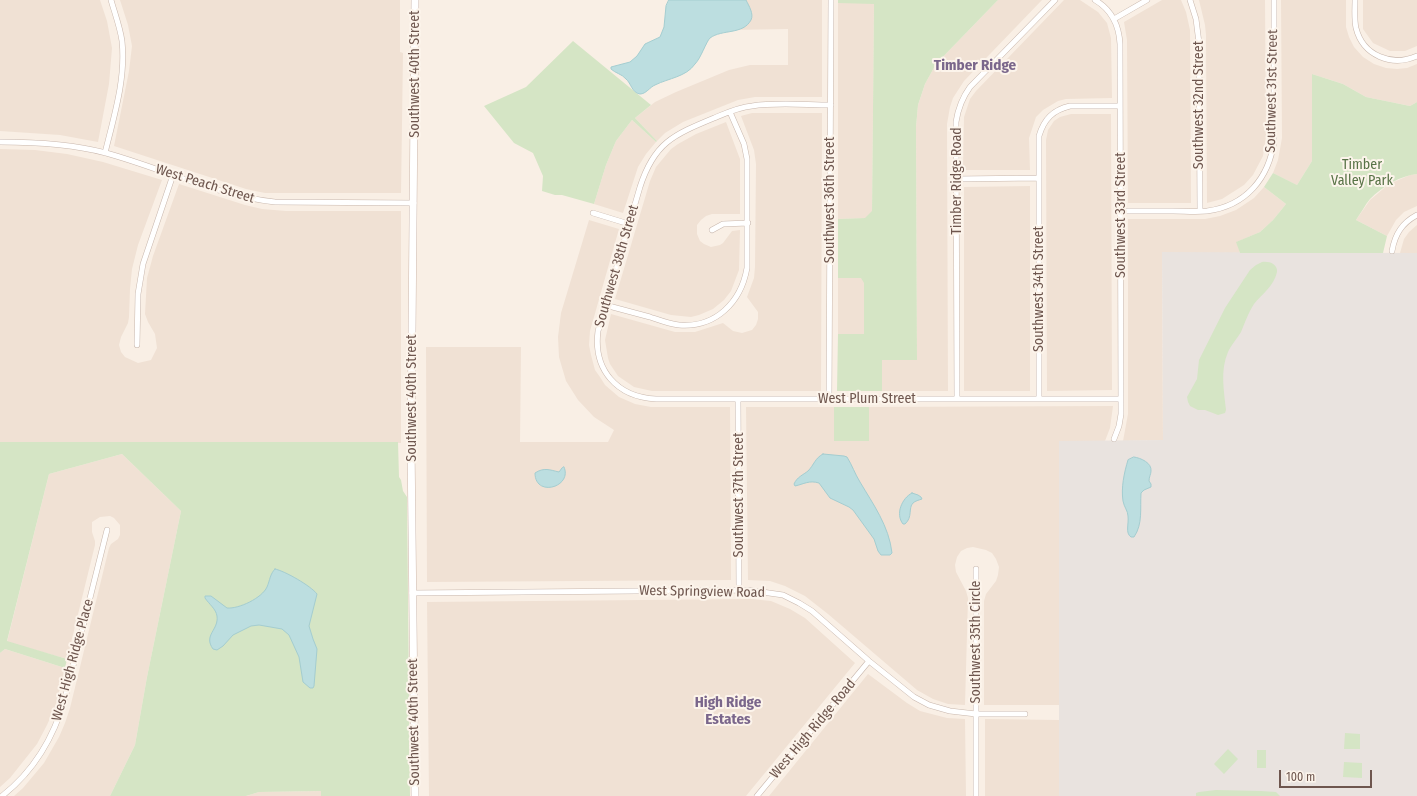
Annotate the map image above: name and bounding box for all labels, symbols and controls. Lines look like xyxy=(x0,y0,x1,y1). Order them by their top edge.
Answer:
street label: Southwest 40th Street xyxy=(407,10,423,138)
street label: Southwest 31st Street xyxy=(1263,29,1281,153)
street label: Southwest 32nd Street xyxy=(1191,41,1207,169)
district label: Timber Ridge xyxy=(934,57,1016,75)
street label: Timber Ridge Road xyxy=(949,127,965,235)
street label: Southwest 36th Street xyxy=(822,137,838,263)
street label: Southwest 33rd Street xyxy=(1113,152,1129,278)
park label: Timber Valley Park xyxy=(1331,157,1393,190)
street label: West Peach Street xyxy=(153,161,257,207)
street label: Southwest 38th Street xyxy=(591,203,643,329)
street label: Southwest 34th Street xyxy=(1031,226,1047,352)
street label: Southwest 40th Street xyxy=(404,334,420,462)
street label: West Plum Street xyxy=(818,391,916,407)
street label: Southwest 37th Street xyxy=(731,432,747,558)
street label: Southwest 35th Circle xyxy=(968,580,984,704)
street label: West Springview Road xyxy=(639,583,765,601)
street label: West High Ridge Place xyxy=(49,597,97,723)
street label: Southwest 40th Street xyxy=(404,658,424,786)
street label: West High Ridge Road xyxy=(767,676,859,782)
district label: High Ridge Estates xyxy=(695,694,761,729)
scale bar xyxy=(1281,762,1374,788)
text: 100 m xyxy=(1286,770,1315,784)

